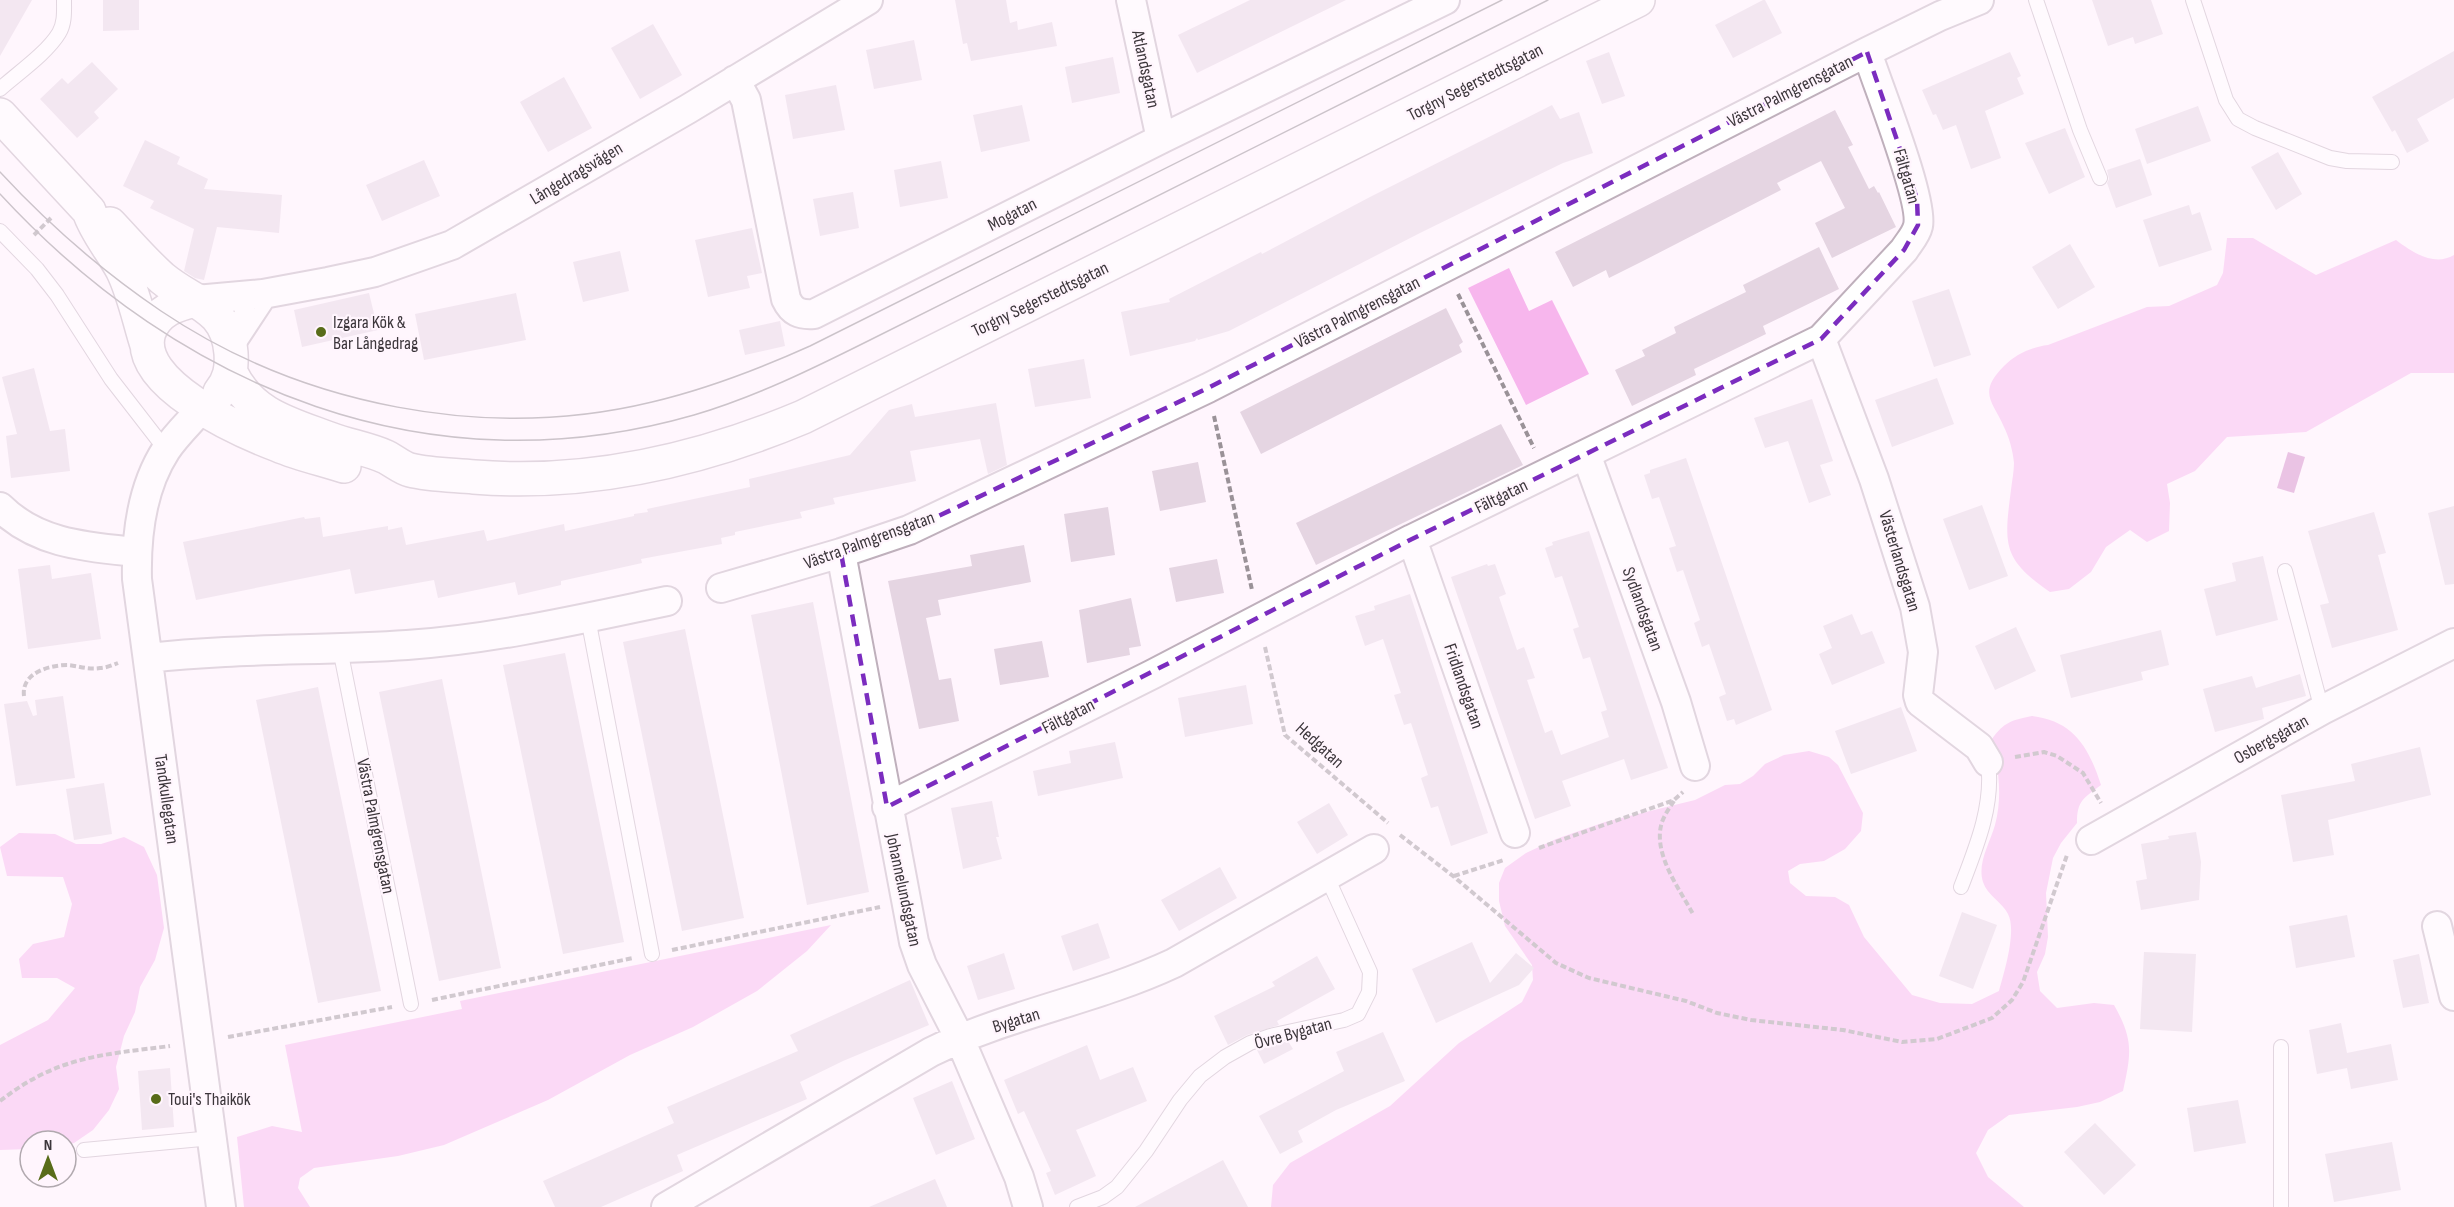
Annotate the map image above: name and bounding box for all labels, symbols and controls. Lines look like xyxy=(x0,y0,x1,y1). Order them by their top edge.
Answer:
street label: Atlandsgatan xyxy=(1127,27,1164,110)
street label: Torgny Segerstedtsgatan xyxy=(1404,39,1546,126)
street label: Västra Palmgrensgatan xyxy=(1724,51,1856,132)
street label: Långedragsvägen xyxy=(526,138,626,209)
street label: Fältgatan xyxy=(1889,146,1924,206)
street label: Mogatan xyxy=(984,193,1040,236)
street label: Torgny Segerstedtsgatan xyxy=(969,257,1112,342)
street label: Västra Palmgrensgatan xyxy=(1291,272,1423,353)
place label: Izgara Kök & Bar Långedrag xyxy=(333,312,418,354)
marker: Izgara Kök & Bar Långedrag xyxy=(314,325,328,339)
street label: Fältgatan xyxy=(1471,475,1531,518)
street label: Västra Palmgrensgatan xyxy=(801,507,937,574)
street label: Västerlandsgatan xyxy=(1874,508,1925,614)
street label: Sydlandsgatan xyxy=(1618,564,1667,654)
street label: Fridlandsgatan xyxy=(1439,641,1488,731)
street label: Fältgatan xyxy=(1038,694,1098,739)
street label: Osbergsgatan xyxy=(2230,710,2312,769)
street label: Hedgatan xyxy=(1291,718,1348,773)
street label: Tandkullegatan xyxy=(150,753,183,845)
street label: Västra Palmgrensgatan xyxy=(352,757,399,896)
street label: Johannelundsgatan xyxy=(881,831,926,948)
street label: Bygatan xyxy=(990,1003,1042,1038)
street label: Övre Bygatan xyxy=(1252,1013,1334,1054)
place label: Toui's Thaikök xyxy=(168,1089,251,1110)
marker: Toui's Thaikök xyxy=(149,1092,163,1106)
north arrow xyxy=(18,1129,78,1189)
text: N xyxy=(44,1136,52,1155)

